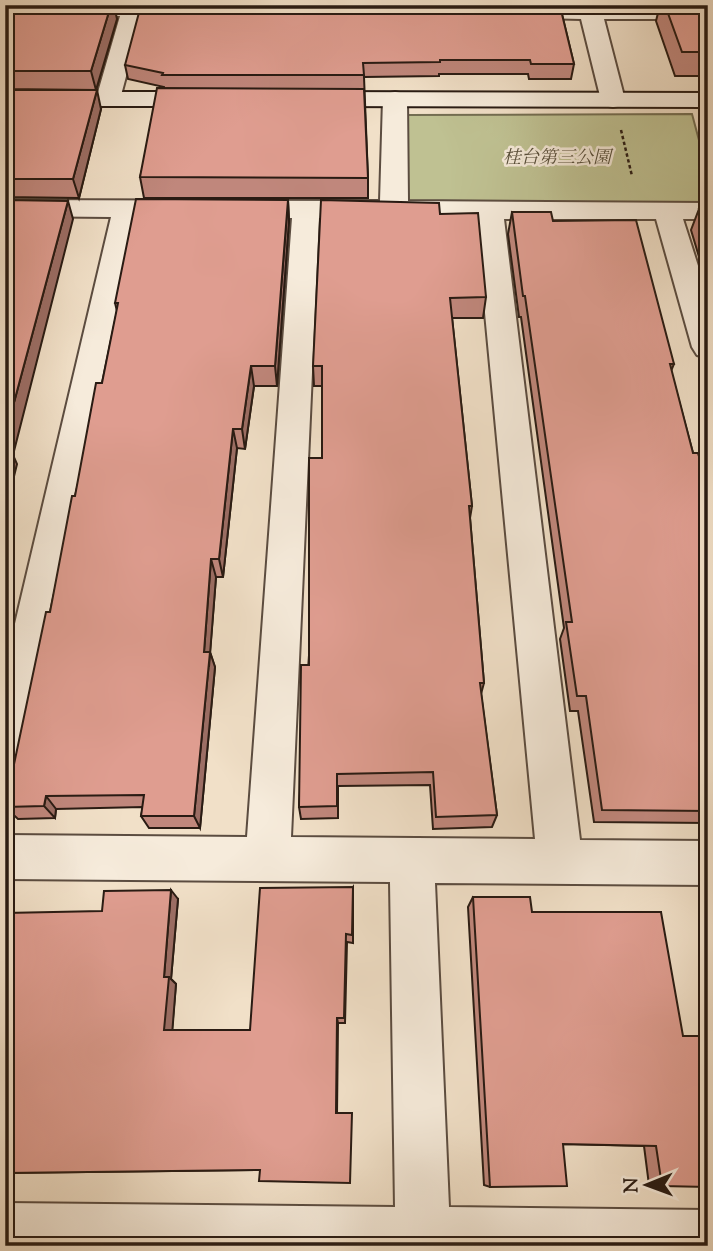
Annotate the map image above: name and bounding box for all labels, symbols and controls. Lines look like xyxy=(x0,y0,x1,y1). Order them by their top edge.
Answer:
park label: 桂台第三公園 xyxy=(503,146,614,172)
north arrow xyxy=(612,1150,682,1220)
text: N xyxy=(619,1177,646,1193)

